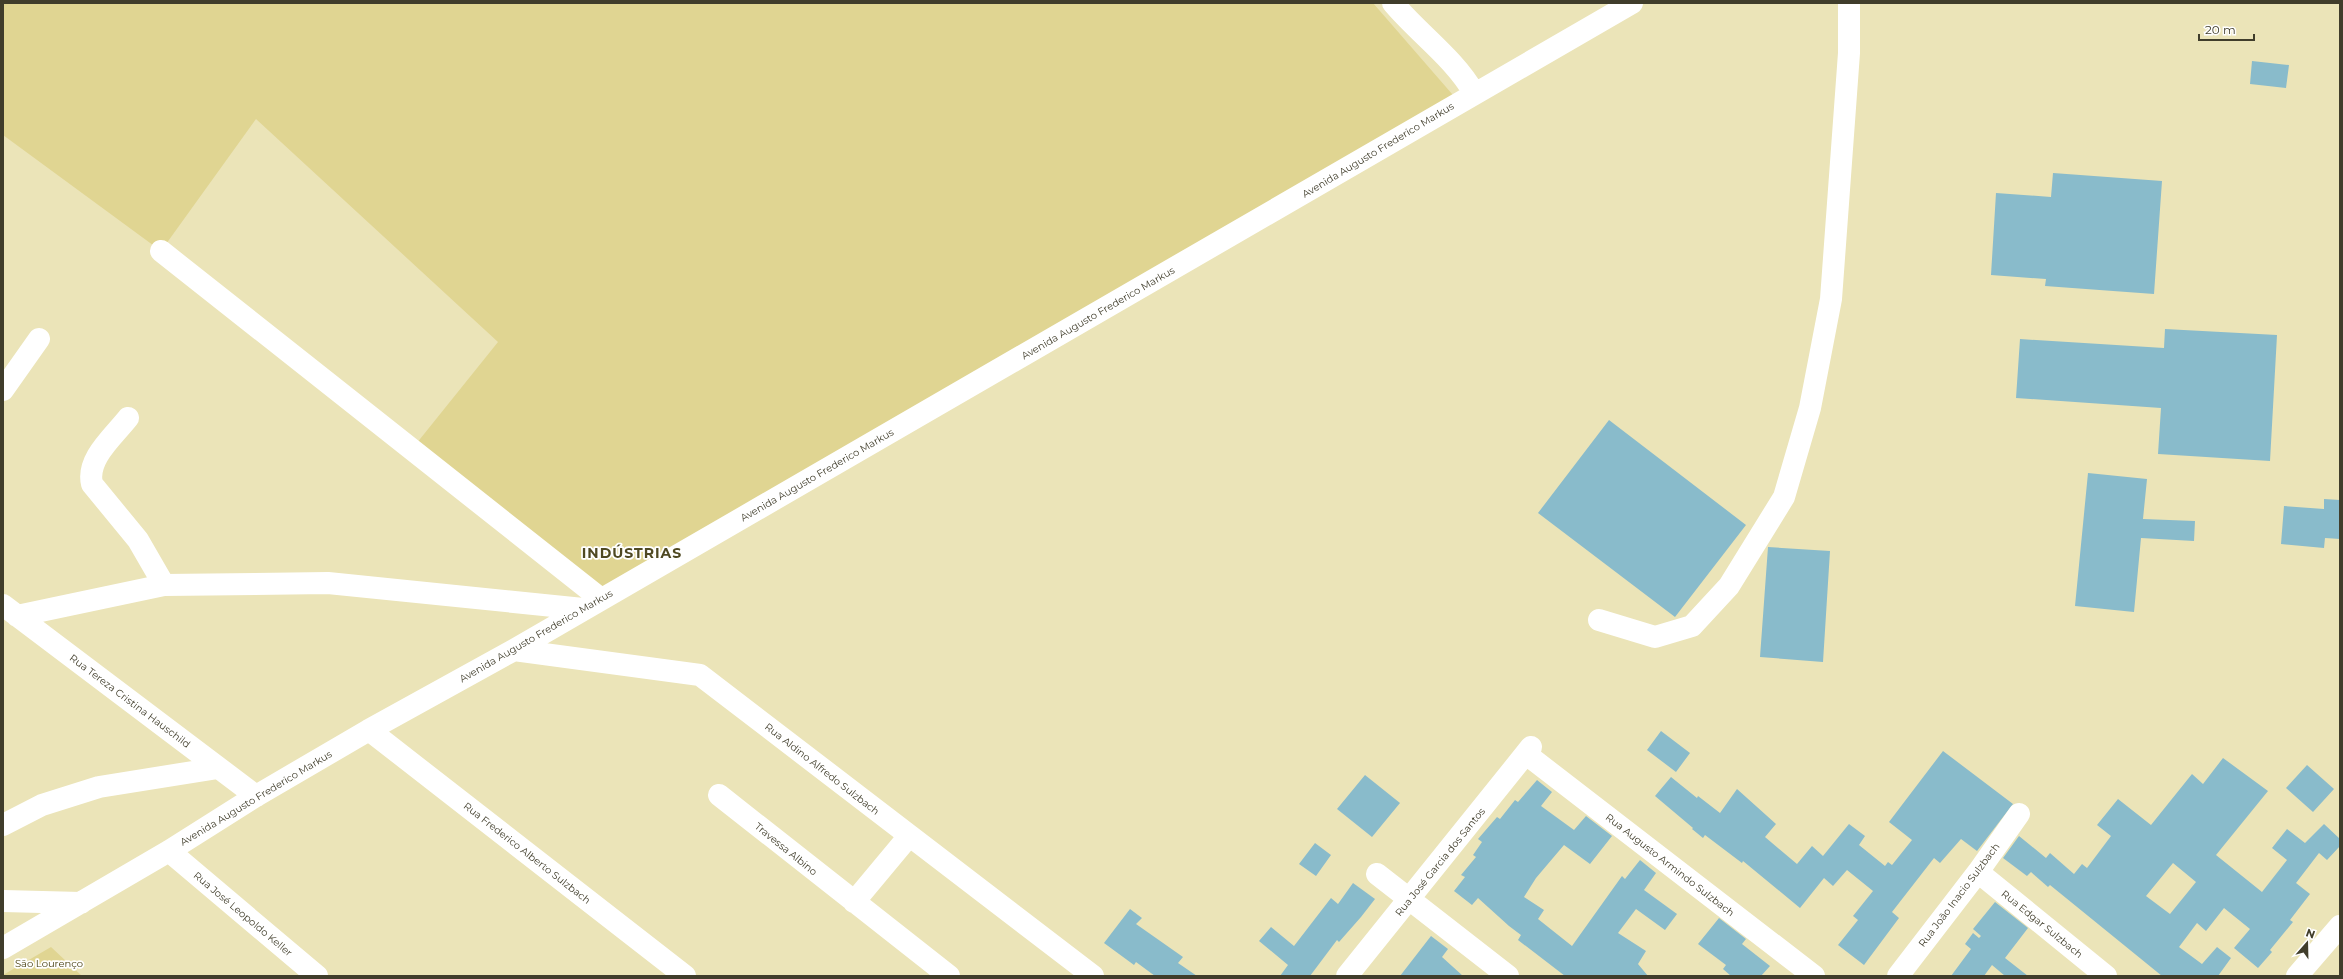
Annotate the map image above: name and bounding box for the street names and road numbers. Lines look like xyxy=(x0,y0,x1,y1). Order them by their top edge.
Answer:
street label: Avenida Augusto Frederico Markus xyxy=(1300,99,1456,201)
street label: Avenida Augusto Frederico Markus xyxy=(1019,264,1177,362)
street label: Avenida Augusto Frederico Markus xyxy=(738,426,896,524)
street label: Avenida Augusto Frederico Markus xyxy=(457,587,615,685)
street label: Rua Tereza Cristina Hauschild xyxy=(67,651,193,751)
street label: Rua Aldino Alfredo Sulzbach xyxy=(762,720,882,818)
street label: Avenida Augusto Frederico Markus xyxy=(178,747,334,849)
street label: Rua Frederico Alberto Sulzbach xyxy=(461,799,593,907)
street label: Rua José Garcia dos Santos xyxy=(1392,805,1488,919)
street label: Rua Augusto Armindo Sulzbach xyxy=(1603,811,1737,919)
street label: Travessa Albino xyxy=(752,820,820,878)
street label: Rua João Inacio Sulzbach xyxy=(1916,840,2002,950)
street label: Rua José Leopoldo Keller xyxy=(191,869,295,959)
street label: Rua Edgar Sulzbach xyxy=(1999,887,2085,961)

